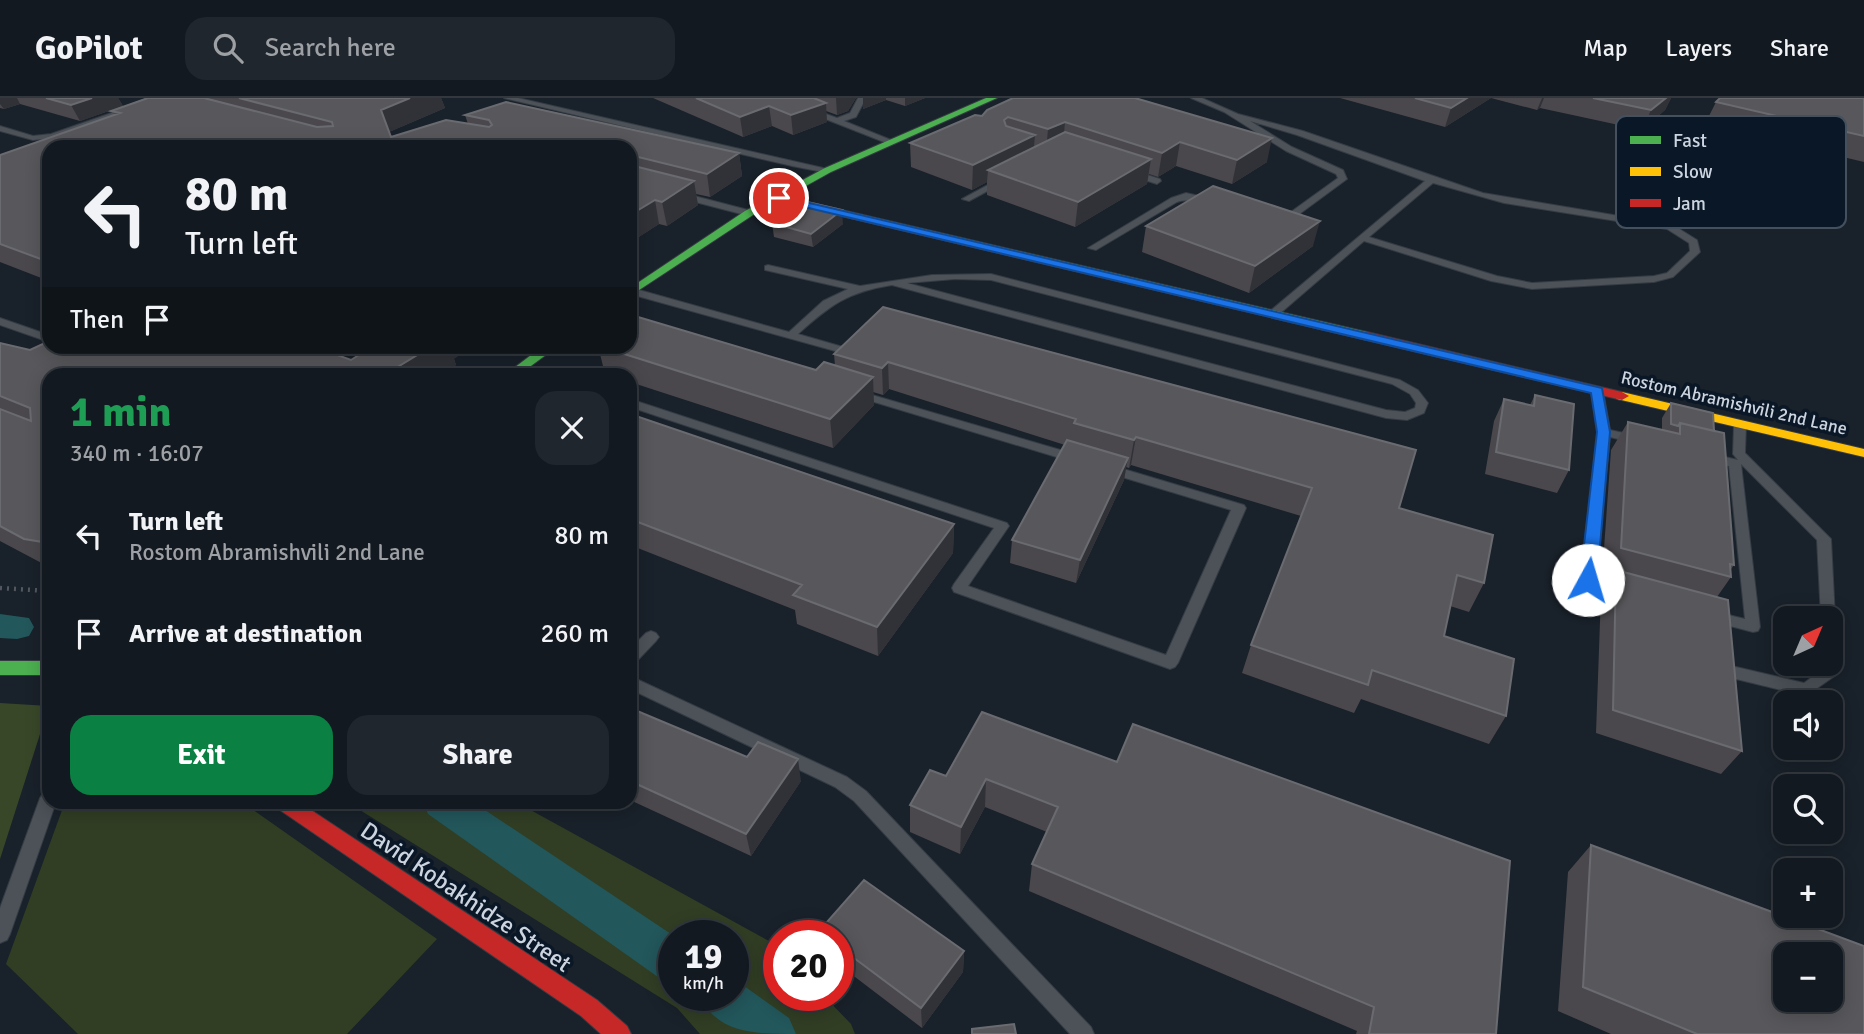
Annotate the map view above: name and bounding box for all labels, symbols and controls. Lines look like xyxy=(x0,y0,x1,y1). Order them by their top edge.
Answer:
search box xyxy=(185,17,675,80)
text: GoPilot xyxy=(35,28,143,69)
icon: search xyxy=(209,29,247,67)
text: Search here xyxy=(265,32,396,64)
text: Map xyxy=(1583,33,1628,63)
text: Layers xyxy=(1666,33,1732,63)
text: Share xyxy=(1770,33,1829,63)
legend xyxy=(1616,116,1846,228)
text: Fast xyxy=(1673,129,1707,153)
text: Slow xyxy=(1673,160,1713,184)
text: 80 m xyxy=(185,164,288,224)
icon: left xyxy=(70,168,161,259)
pin xyxy=(749,168,809,228)
icon: arrive xyxy=(760,179,798,217)
text: Jam xyxy=(1673,192,1706,216)
text: Turn left xyxy=(185,224,298,263)
icon: arrive xyxy=(138,301,176,339)
text: Then xyxy=(70,304,124,336)
street label: Rostom Abramishvili 2nd Lane xyxy=(1619,366,1849,440)
text: 1 min xyxy=(70,387,171,438)
button: close xyxy=(535,391,609,465)
text: 340 m · 16:07 xyxy=(70,439,204,468)
text: Turn left xyxy=(129,506,223,538)
icon: left xyxy=(70,517,108,555)
text: 80 m xyxy=(554,520,609,552)
text: Rostom Abramishvili 2nd Lane xyxy=(129,538,425,567)
position arrow xyxy=(1551,543,1625,617)
north arrow xyxy=(1773,606,1843,676)
map controls xyxy=(1773,606,1843,1012)
icon: arrive xyxy=(70,615,108,653)
text: Arrive at destination xyxy=(129,618,362,650)
text: 260 m xyxy=(540,618,609,650)
button: sound xyxy=(1773,690,1843,760)
button: Exit xyxy=(70,715,333,795)
button: Share xyxy=(347,715,609,795)
button: search xyxy=(1773,774,1843,844)
street label: David Kobakhidze Street xyxy=(355,815,577,979)
button: + xyxy=(1773,858,1843,928)
speed limit sign: 20 xyxy=(763,920,854,1011)
text: 19 xyxy=(685,935,722,978)
button: − xyxy=(1773,942,1843,1012)
text: km/h xyxy=(683,972,724,994)

